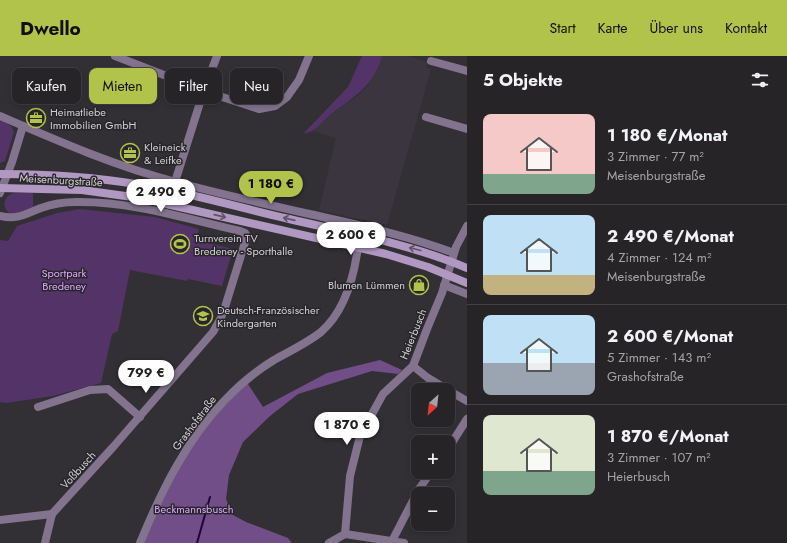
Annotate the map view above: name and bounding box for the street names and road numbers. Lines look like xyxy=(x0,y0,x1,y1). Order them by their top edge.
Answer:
street label: Meisenburgstraße xyxy=(19,170,103,190)
street label: Heierbusch xyxy=(396,306,430,362)
street label: Grashofstraße xyxy=(168,392,220,454)
street label: Voßbusch xyxy=(57,448,99,492)

